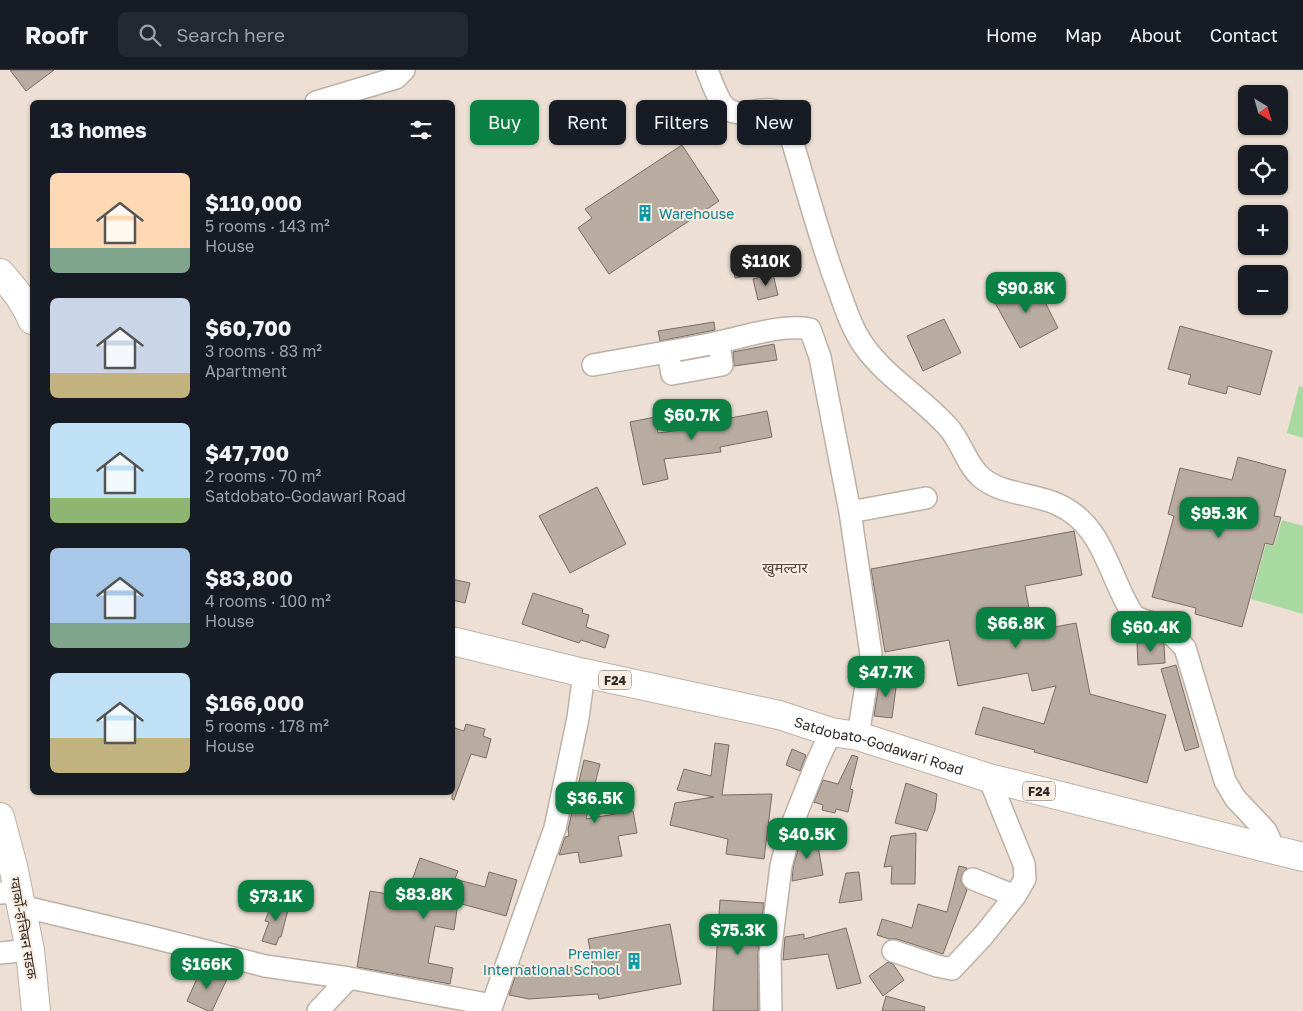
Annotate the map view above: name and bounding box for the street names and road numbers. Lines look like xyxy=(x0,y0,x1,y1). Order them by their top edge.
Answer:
road number: F24 xyxy=(599,670,631,690)
street label: Satdobato-Godawari Road xyxy=(792,712,966,778)
road number: F24 xyxy=(1023,781,1055,800)
street label: ग्वार्को-हत्तिबन सडक xyxy=(7,876,41,980)

